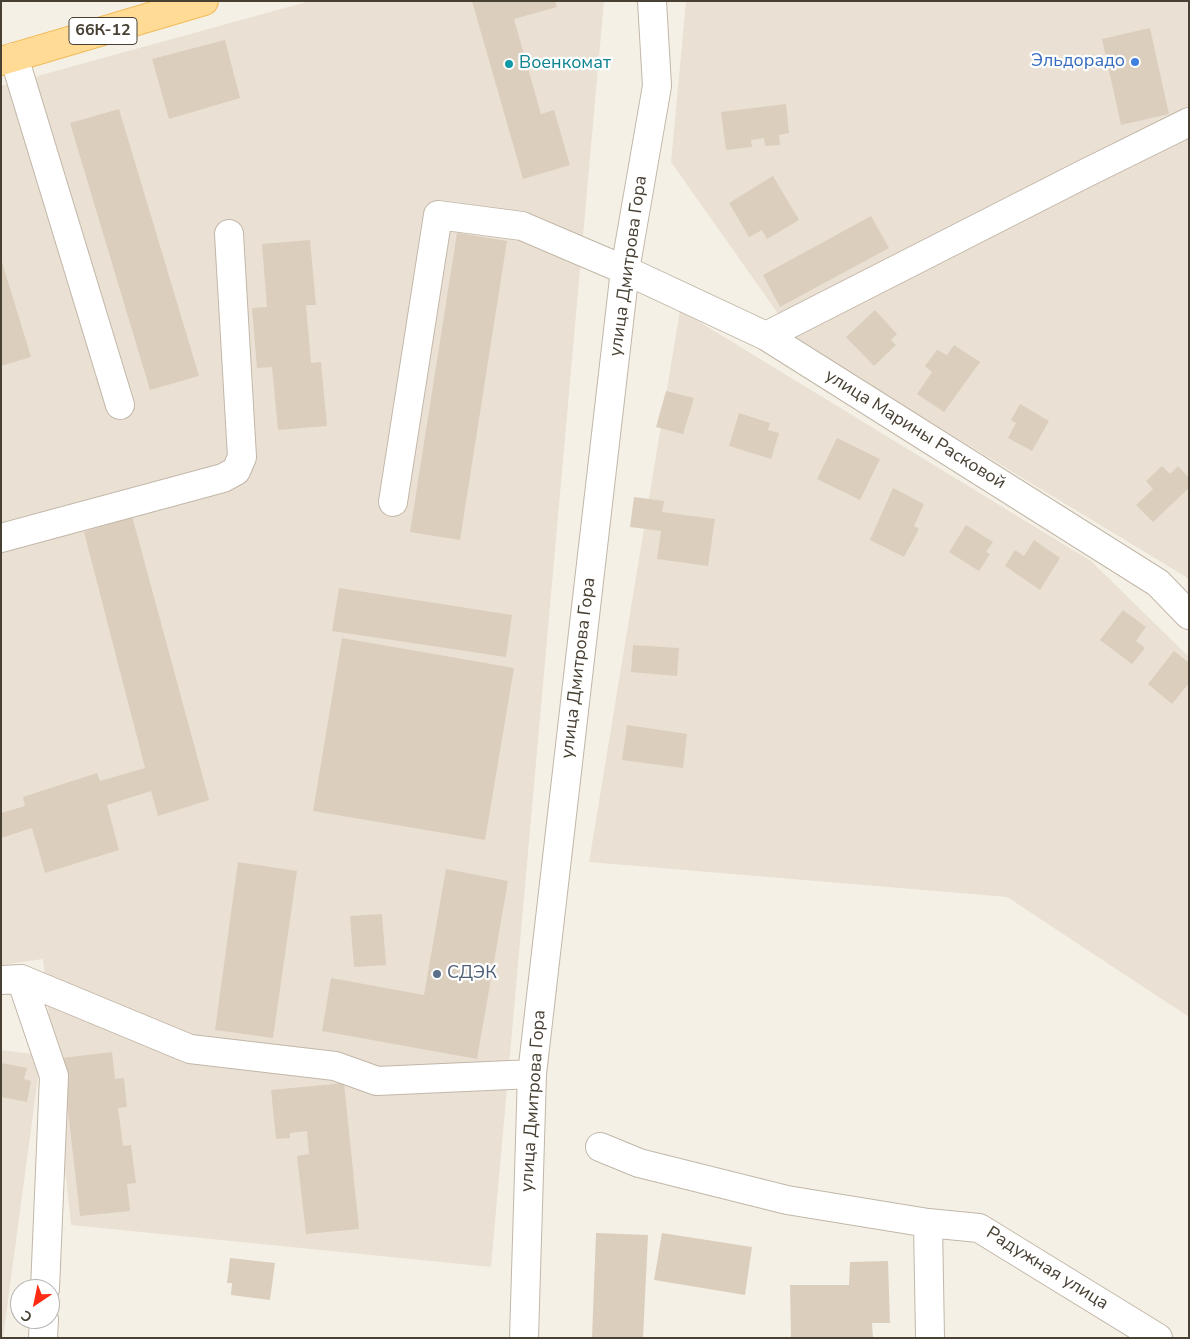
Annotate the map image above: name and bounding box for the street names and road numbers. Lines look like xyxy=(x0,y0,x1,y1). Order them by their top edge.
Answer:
road number: 66К-12 xyxy=(69,18,137,44)
street label: улица Дмитрова Гора xyxy=(606,174,652,358)
street label: улица Марины Расковой xyxy=(821,365,1009,495)
street label: улица Дмитрова Гора xyxy=(557,576,601,760)
street label: улица Дмитрова Гора xyxy=(517,1009,551,1193)
street label: Радужная улица xyxy=(982,1223,1112,1315)

